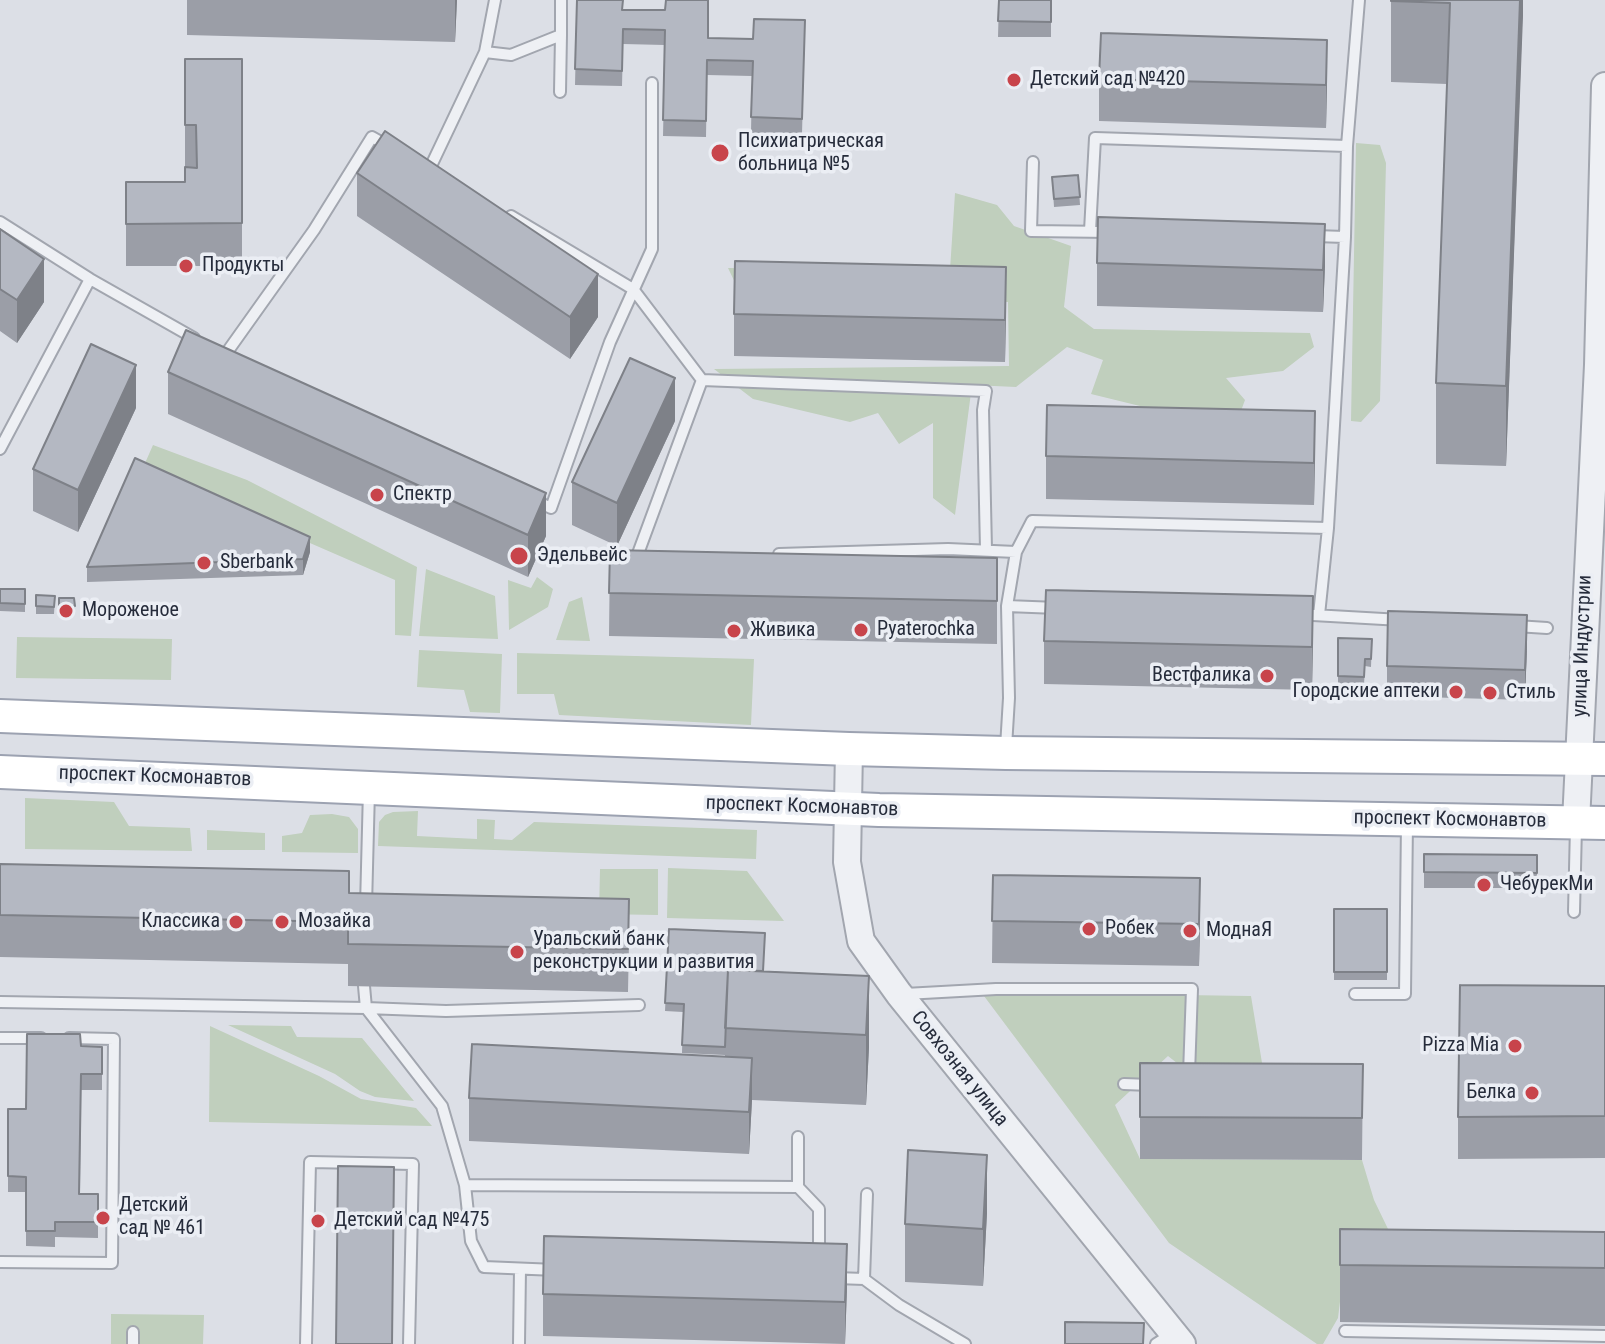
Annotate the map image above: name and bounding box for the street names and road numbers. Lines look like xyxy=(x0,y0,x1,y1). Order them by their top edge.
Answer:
street label: улица Индустрии xyxy=(1569,574,1597,718)
street label: проспект Космонавтов xyxy=(58,762,252,792)
street label: проспект Космонавтов xyxy=(705,792,899,822)
street label: проспект Космонавтов xyxy=(1353,806,1547,834)
street label: Совхозная улица xyxy=(905,1007,1013,1131)

